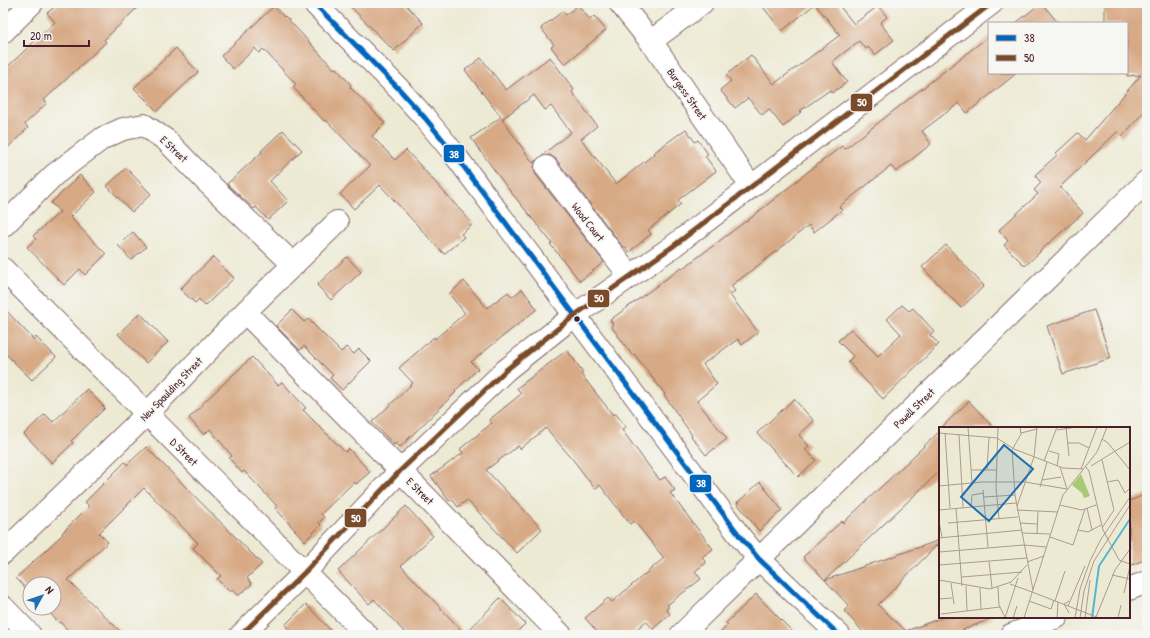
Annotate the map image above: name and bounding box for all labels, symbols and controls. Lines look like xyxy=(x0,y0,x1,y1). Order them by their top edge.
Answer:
scale bar xyxy=(24,22,89,48)
legend xyxy=(988,22,1128,74)
text: 20 m xyxy=(30,27,52,44)
text: 38 xyxy=(1024,29,1035,46)
text: 50 xyxy=(1024,49,1034,66)
street label: Burgess Street xyxy=(664,65,710,123)
line badge: 50 xyxy=(850,93,873,112)
text: 50 xyxy=(857,95,867,109)
street label: E Street xyxy=(157,133,191,166)
line badge: 38 xyxy=(443,144,465,163)
text: 38 xyxy=(449,147,459,161)
street label: Wood Court xyxy=(569,200,608,244)
line badge: 50 xyxy=(587,289,610,308)
text: 50 xyxy=(594,291,604,305)
unlabelled marker xyxy=(572,314,582,324)
street label: New Spaulding Street xyxy=(137,354,205,424)
street label: Powell Street xyxy=(890,385,938,431)
inset map xyxy=(939,427,1130,618)
street label: D Street xyxy=(167,435,201,469)
street label: E Street xyxy=(403,474,437,508)
line badge: 38 xyxy=(689,474,712,493)
text: 38 xyxy=(696,476,706,490)
line badge: 50 xyxy=(344,508,367,528)
text: 50 xyxy=(351,511,361,525)
north arrow xyxy=(22,576,62,616)
text: N xyxy=(42,583,57,596)

